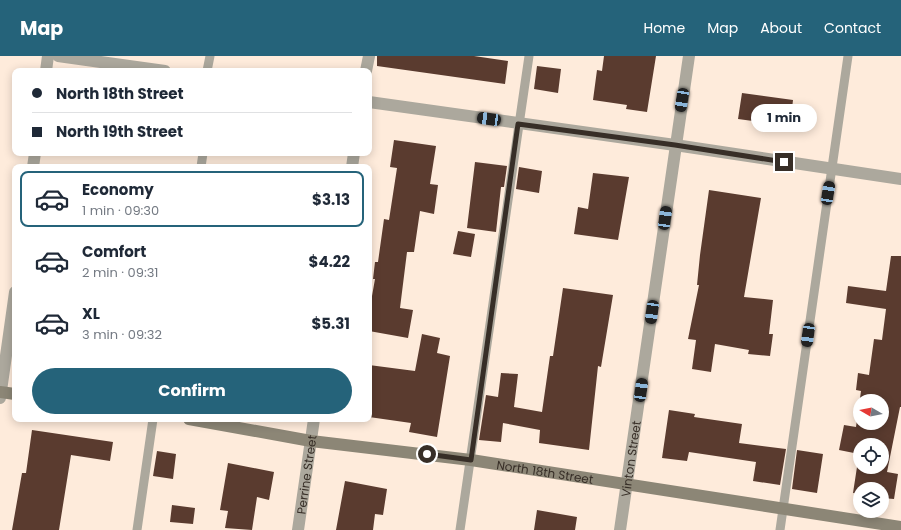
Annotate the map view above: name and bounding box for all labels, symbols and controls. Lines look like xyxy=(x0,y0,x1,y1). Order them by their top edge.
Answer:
text: Map xyxy=(20,15,63,42)
text: Home xyxy=(643,18,685,38)
text: Map xyxy=(707,18,738,38)
text: About xyxy=(760,18,802,38)
text: Contact xyxy=(824,18,881,38)
text: North 18th Street xyxy=(56,83,184,104)
car xyxy=(674,87,690,113)
callout: 1 min xyxy=(751,104,817,132)
text: 1 min xyxy=(767,108,801,127)
car xyxy=(476,111,502,127)
text: North 19th Street xyxy=(56,121,183,142)
route end xyxy=(775,153,793,171)
text: Economy xyxy=(82,179,154,200)
car xyxy=(820,180,836,206)
icon: car xyxy=(34,181,70,217)
text: $3.13 xyxy=(312,189,350,210)
text: 1 min · 09:30 xyxy=(82,201,159,220)
car xyxy=(657,205,673,231)
text: Comfort xyxy=(82,241,146,262)
icon: car xyxy=(34,243,70,279)
text: $4.22 xyxy=(309,251,350,272)
text: 2 min · 09:31 xyxy=(82,263,159,282)
car xyxy=(644,299,660,325)
text: XL xyxy=(82,303,100,324)
icon: car xyxy=(34,305,70,341)
text: $5.31 xyxy=(311,313,350,334)
car xyxy=(800,322,816,348)
text: 3 min · 09:32 xyxy=(82,325,162,344)
button: Confirm xyxy=(32,368,352,414)
car xyxy=(633,377,649,403)
north arrow xyxy=(853,394,889,430)
map controls xyxy=(853,394,889,518)
street label: Vinton Street xyxy=(616,419,644,498)
street label: Perrine Street xyxy=(292,434,320,515)
button: locate xyxy=(853,438,889,474)
route start xyxy=(418,445,436,463)
street label: North 18th Street xyxy=(495,456,595,487)
button: layers xyxy=(853,482,889,518)

